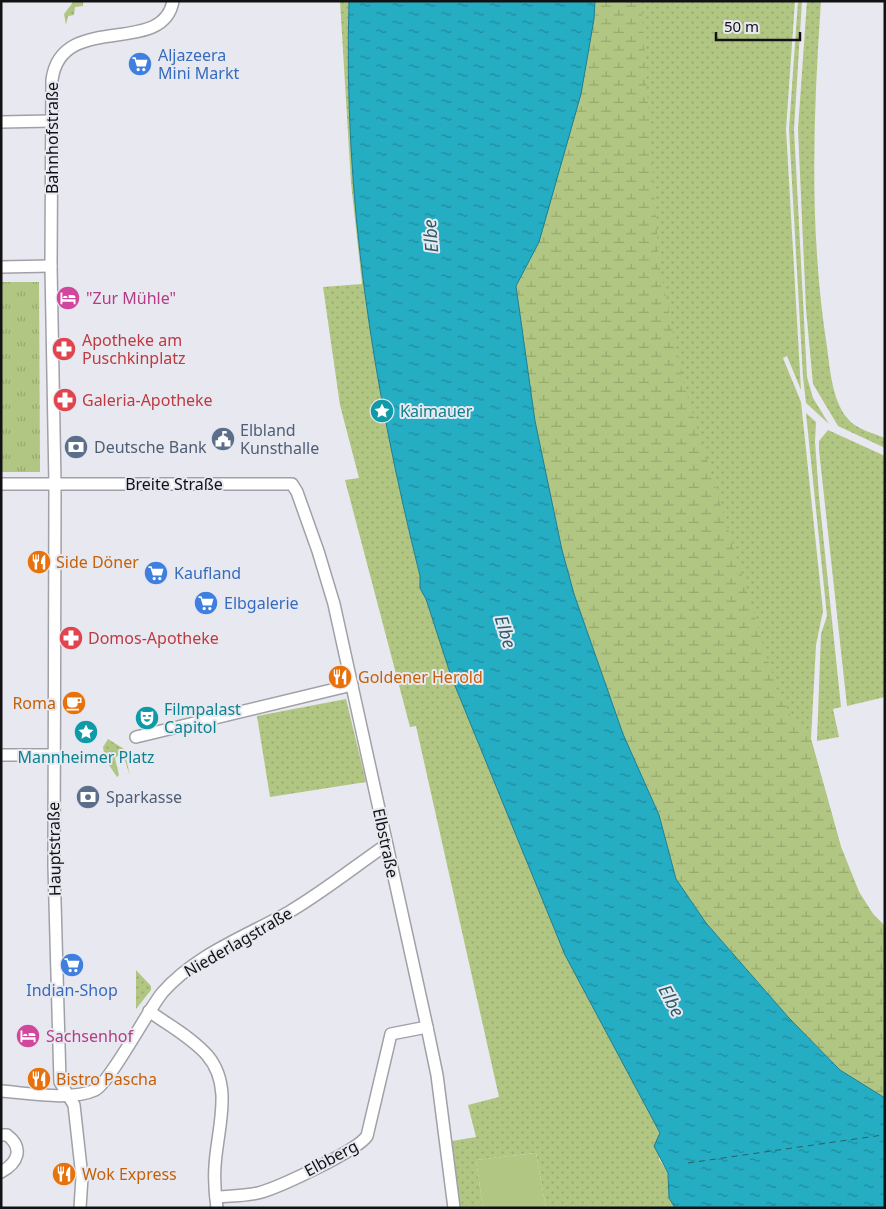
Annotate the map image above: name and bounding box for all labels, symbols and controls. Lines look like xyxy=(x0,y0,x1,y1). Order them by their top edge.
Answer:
scale bar xyxy=(716,10,800,42)
text: 50 m xyxy=(724,16,759,36)
place label: Aljazeera Mini Markt xyxy=(158,44,239,84)
supermarket icon: Aljazeera Mini Markt xyxy=(127,51,153,77)
street label: Bahnhofstraße xyxy=(41,82,63,194)
water label: Elbe xyxy=(417,219,443,254)
hotel icon: "Zur Mühle" xyxy=(55,285,81,311)
place label: "Zur Mühle" xyxy=(86,287,176,309)
place label: Apotheke am Puschkinplatz xyxy=(82,329,186,369)
pharmacy icon: Apotheke am Puschkinplatz xyxy=(51,336,77,362)
pharmacy icon: Galeria-Apotheke xyxy=(52,387,78,413)
place label: Galeria-Apotheke xyxy=(82,389,213,411)
place icon: Kaimauer xyxy=(369,398,395,424)
place label: Kaimauer xyxy=(400,400,473,422)
place label: Elbland Kunsthalle xyxy=(240,419,319,459)
public building icon: Elbland Kunsthalle xyxy=(210,426,236,452)
bank icon: Deutsche Bank xyxy=(63,434,89,460)
place label: Deutsche Bank xyxy=(94,436,207,458)
street label: Breite Straße xyxy=(125,473,223,495)
restaurant icon: Side Döner xyxy=(26,549,52,575)
place label: Side Döner xyxy=(56,551,139,573)
supermarket icon: Kaufland xyxy=(143,560,169,586)
place label: Kaufland xyxy=(174,562,241,584)
supermarket icon: Elbgalerie xyxy=(193,590,219,616)
place label: Elbgalerie xyxy=(224,592,299,614)
water label: Elbe xyxy=(490,612,522,651)
pharmacy icon: Domos-Apotheke xyxy=(58,625,84,651)
place label: Domos-Apotheke xyxy=(88,627,219,649)
restaurant icon: Goldener Herold xyxy=(327,664,353,690)
place label: Goldener Herold xyxy=(358,666,483,688)
cafe icon: Roma xyxy=(61,690,87,716)
place label: Roma xyxy=(12,692,56,714)
place label: Filmpalast Capitol xyxy=(164,698,241,738)
theatre icon: Filmpalast Capitol xyxy=(134,705,160,731)
place icon: Mannheimer Platz xyxy=(73,719,99,745)
place label: Mannheimer Platz xyxy=(17,746,155,768)
bank icon: Sparkasse xyxy=(75,784,101,810)
place label: Sparkasse xyxy=(106,786,182,808)
street label: Hauptstraße xyxy=(42,802,66,896)
street label: Elbstraße xyxy=(368,806,404,880)
street label: Niederlagstraße xyxy=(180,902,296,982)
supermarket icon: Indian-Shop xyxy=(59,952,85,978)
place label: Indian-Shop xyxy=(26,979,118,1001)
water label: Elbe xyxy=(653,980,690,1021)
hotel icon: Sachsenhof xyxy=(15,1023,41,1049)
place label: Sachsenhof xyxy=(46,1025,134,1047)
restaurant icon: Bistro Pascha xyxy=(26,1066,52,1092)
place label: Bistro Pascha xyxy=(56,1068,157,1090)
street label: Elbberg xyxy=(300,1135,362,1181)
restaurant icon: Wok Express xyxy=(51,1161,77,1187)
place label: Wok Express xyxy=(82,1163,177,1185)

